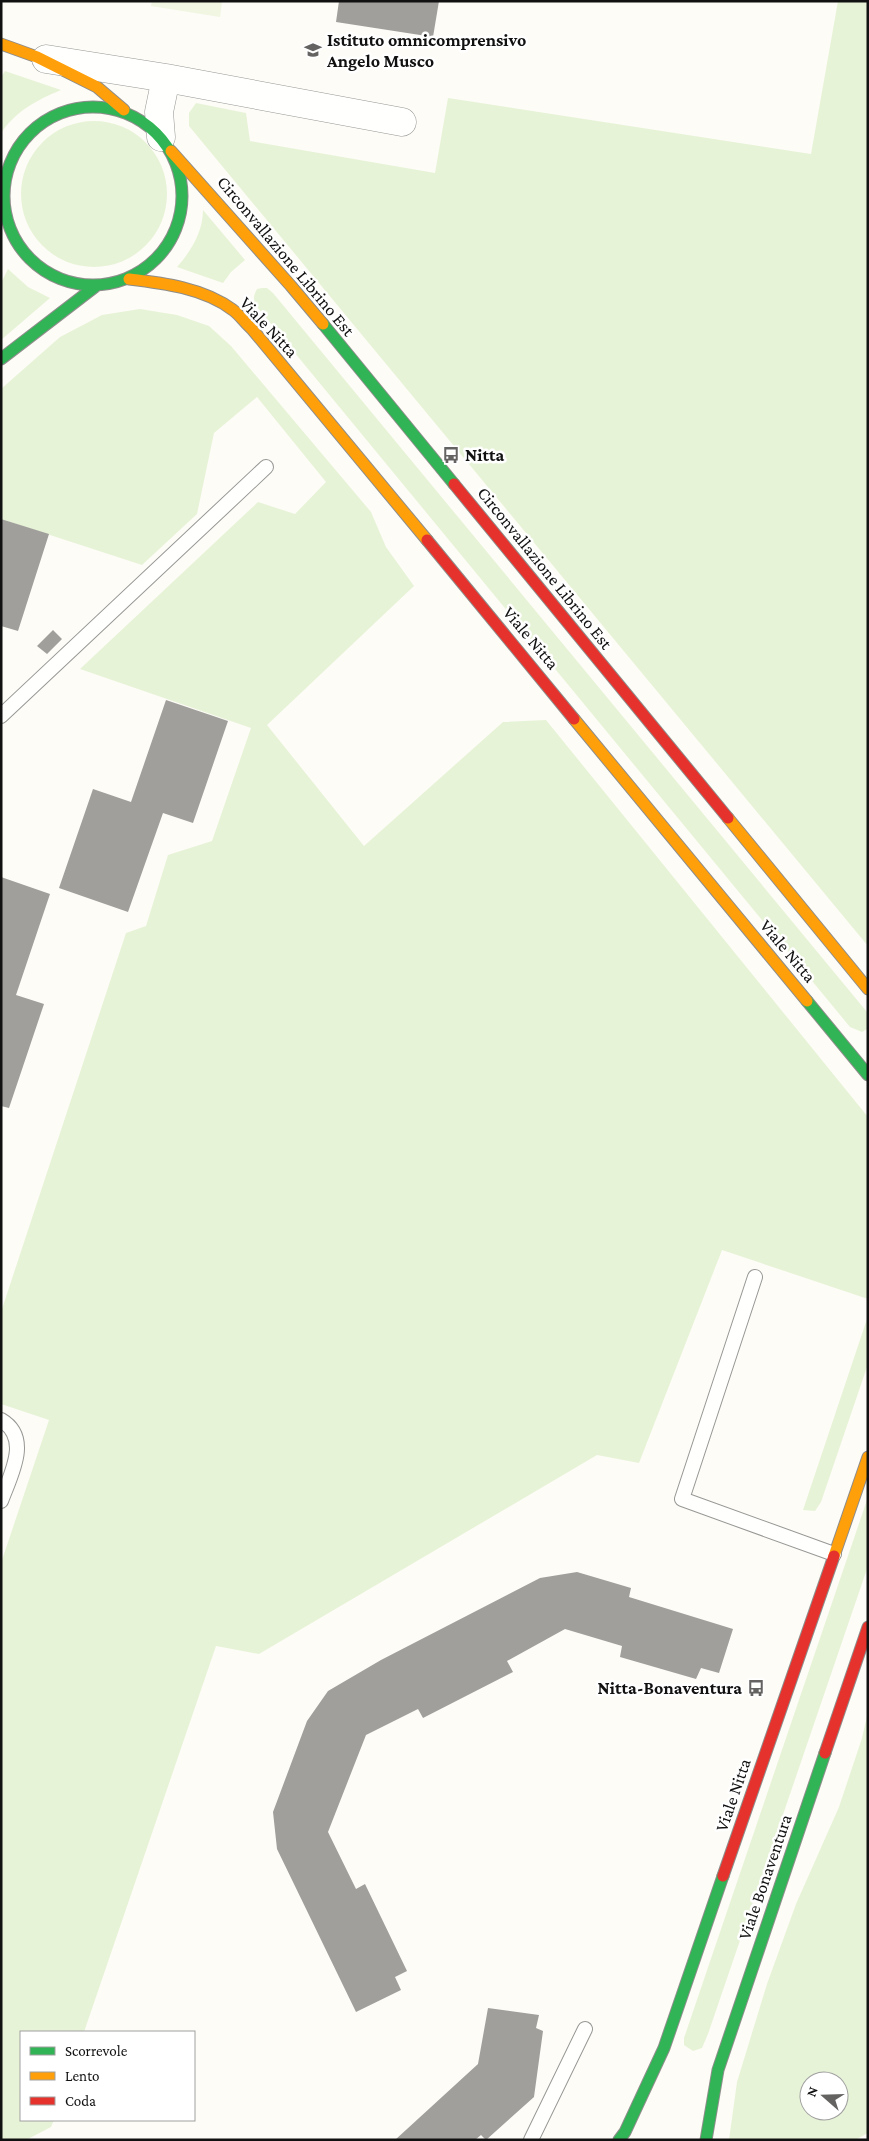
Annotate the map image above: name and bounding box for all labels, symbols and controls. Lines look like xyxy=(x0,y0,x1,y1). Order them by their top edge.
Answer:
place label: Istituto omnicomprensivo Angelo Musco xyxy=(326,30,526,71)
school or university icon: Istituto omnicomprensivo Angelo Musco xyxy=(303,40,323,60)
street label: Circonvallazione Librino Est xyxy=(213,172,359,341)
street label: Viale Nitta xyxy=(236,292,302,362)
bus stop icon: Nitta xyxy=(441,445,461,465)
place label: Nitta xyxy=(465,445,504,465)
street label: Circonvallazione Librino Est xyxy=(473,483,617,654)
street label: Viale Nitta xyxy=(499,603,563,673)
street label: Viale Nitta xyxy=(756,916,820,986)
place label: Nitta-Bonaventura xyxy=(598,1678,742,1698)
bus stop icon: Nitta-Bonaventura xyxy=(746,1678,766,1698)
street label: Viale Nitta xyxy=(711,1756,755,1834)
street label: Viale Bonaventura xyxy=(734,1812,796,1942)
legend xyxy=(20,2031,195,2121)
text: Scorrevole xyxy=(65,2043,128,2059)
text: Lento xyxy=(65,2068,99,2084)
north arrow xyxy=(799,2071,849,2121)
text: N xyxy=(803,2084,821,2099)
text: Coda xyxy=(65,2093,96,2109)

